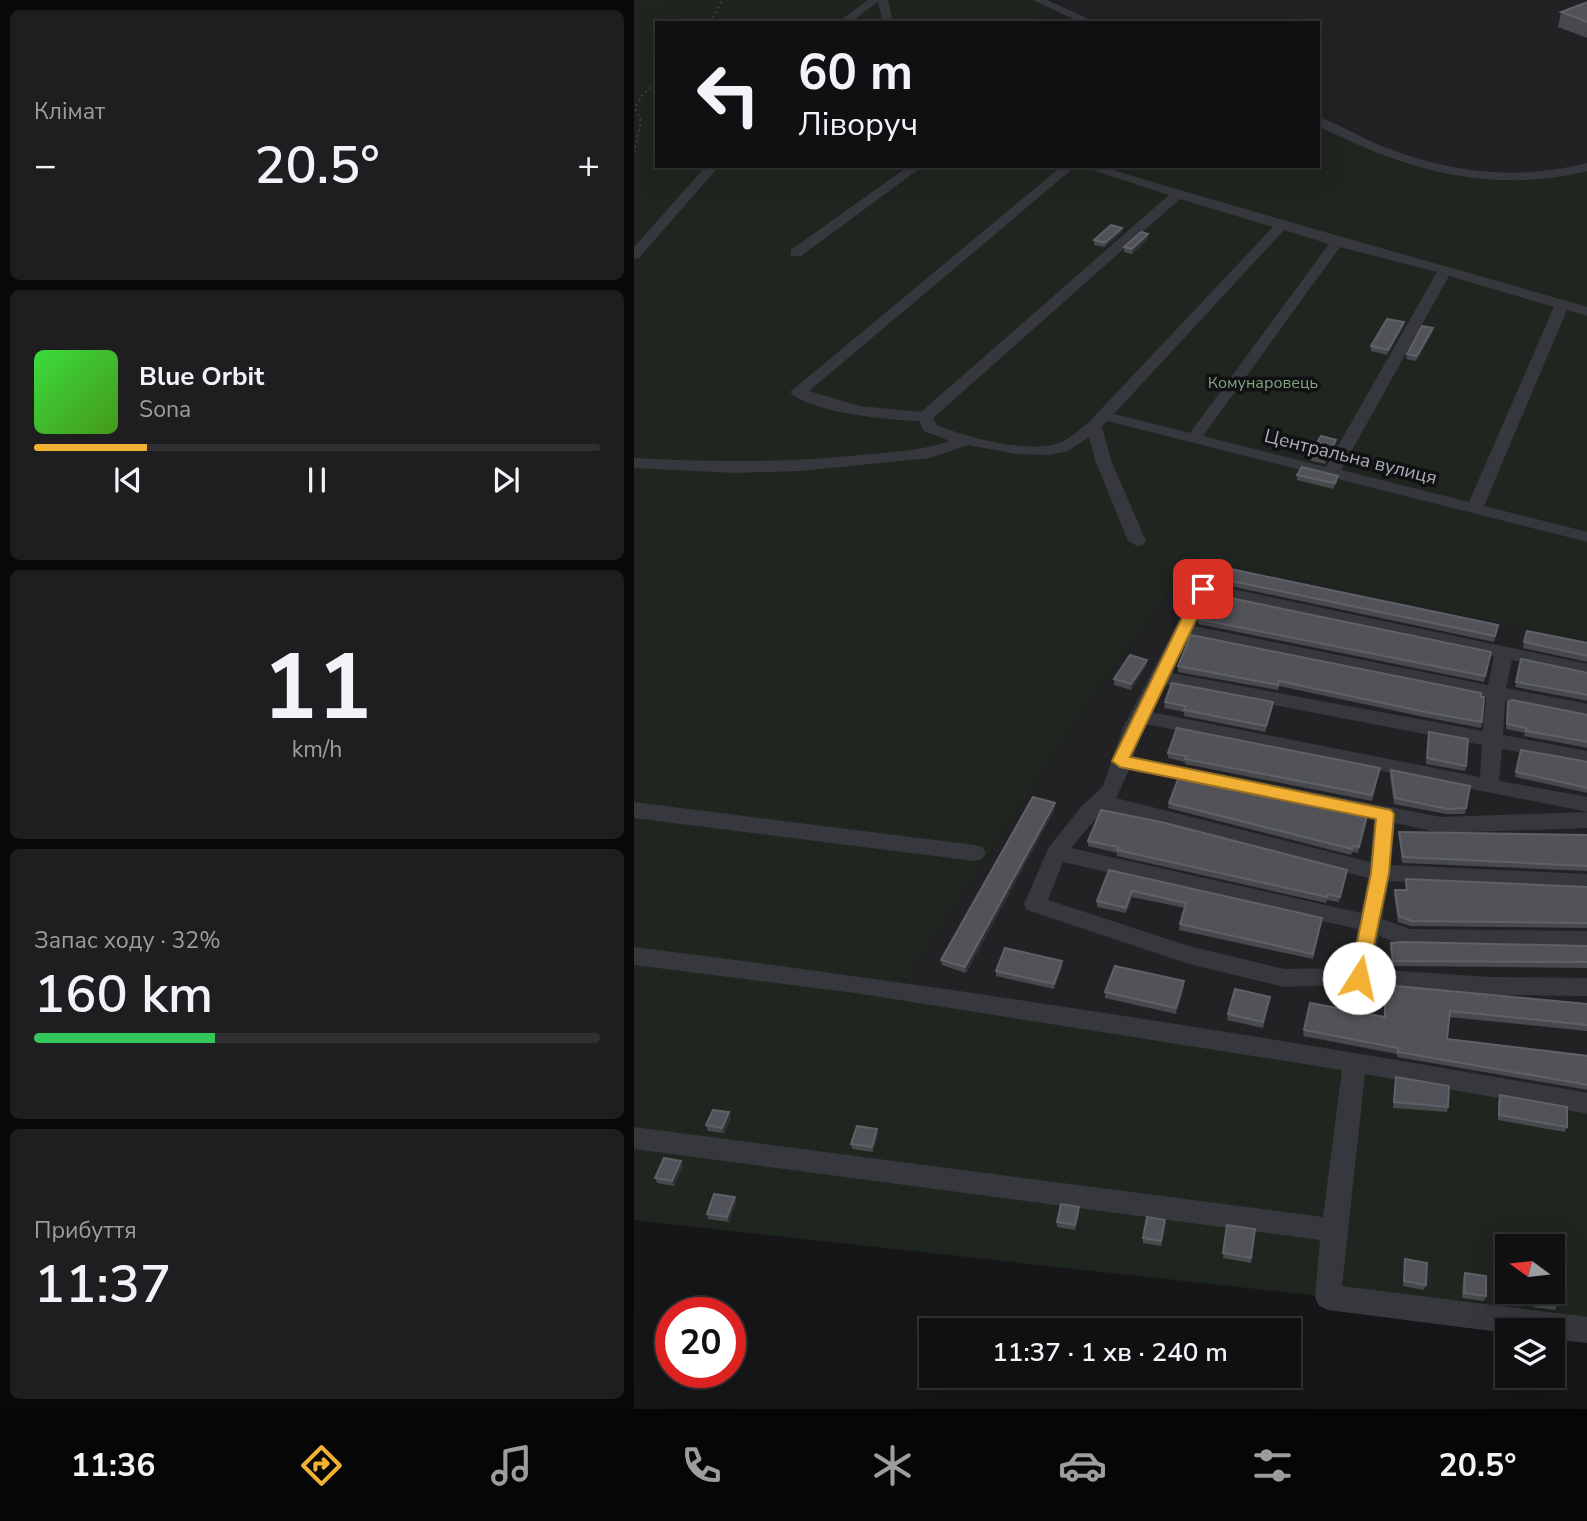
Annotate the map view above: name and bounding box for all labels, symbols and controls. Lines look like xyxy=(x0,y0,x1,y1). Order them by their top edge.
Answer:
text: 60 m xyxy=(798,39,913,106)
icon: left xyxy=(683,49,774,140)
text: Клімат xyxy=(34,96,105,127)
text: Ліворуч xyxy=(798,103,918,146)
text: 20.5° xyxy=(254,130,380,201)
text: − xyxy=(34,140,57,191)
text: + xyxy=(577,140,600,191)
text: Blue Orbit xyxy=(139,359,264,394)
park label: Комунаровець xyxy=(1208,372,1318,394)
text: Sona xyxy=(139,394,191,425)
street label: Центральна вулиця xyxy=(1262,423,1440,491)
icon: previous xyxy=(109,461,147,499)
icon: pause xyxy=(298,461,336,499)
icon: next xyxy=(487,461,525,499)
pin xyxy=(1173,559,1233,619)
icon: arrive xyxy=(1184,570,1222,608)
text: 11 xyxy=(262,626,372,750)
text: km/h xyxy=(292,734,342,765)
text: Запас ходу · 32% xyxy=(34,925,221,956)
position arrow xyxy=(1322,941,1396,1015)
text: 160 km xyxy=(34,959,213,1030)
text: Прибуття xyxy=(34,1215,137,1246)
north arrow xyxy=(1495,1234,1565,1304)
map controls xyxy=(1495,1234,1565,1388)
text: 11:37 xyxy=(34,1249,171,1320)
speed limit sign: 20 xyxy=(655,1297,746,1388)
button: layers xyxy=(1495,1318,1565,1388)
text: 11:37 · 1 хв · 240 m xyxy=(992,1335,1228,1370)
icon: directions xyxy=(297,1441,346,1490)
icon: music xyxy=(487,1441,536,1490)
icon: phone xyxy=(677,1441,726,1490)
icon: climate xyxy=(868,1441,917,1490)
icon: car xyxy=(1058,1441,1107,1490)
icon: filters xyxy=(1248,1441,1297,1490)
text: 11:36 xyxy=(71,1444,155,1487)
text: 20.5° xyxy=(1439,1444,1516,1487)

